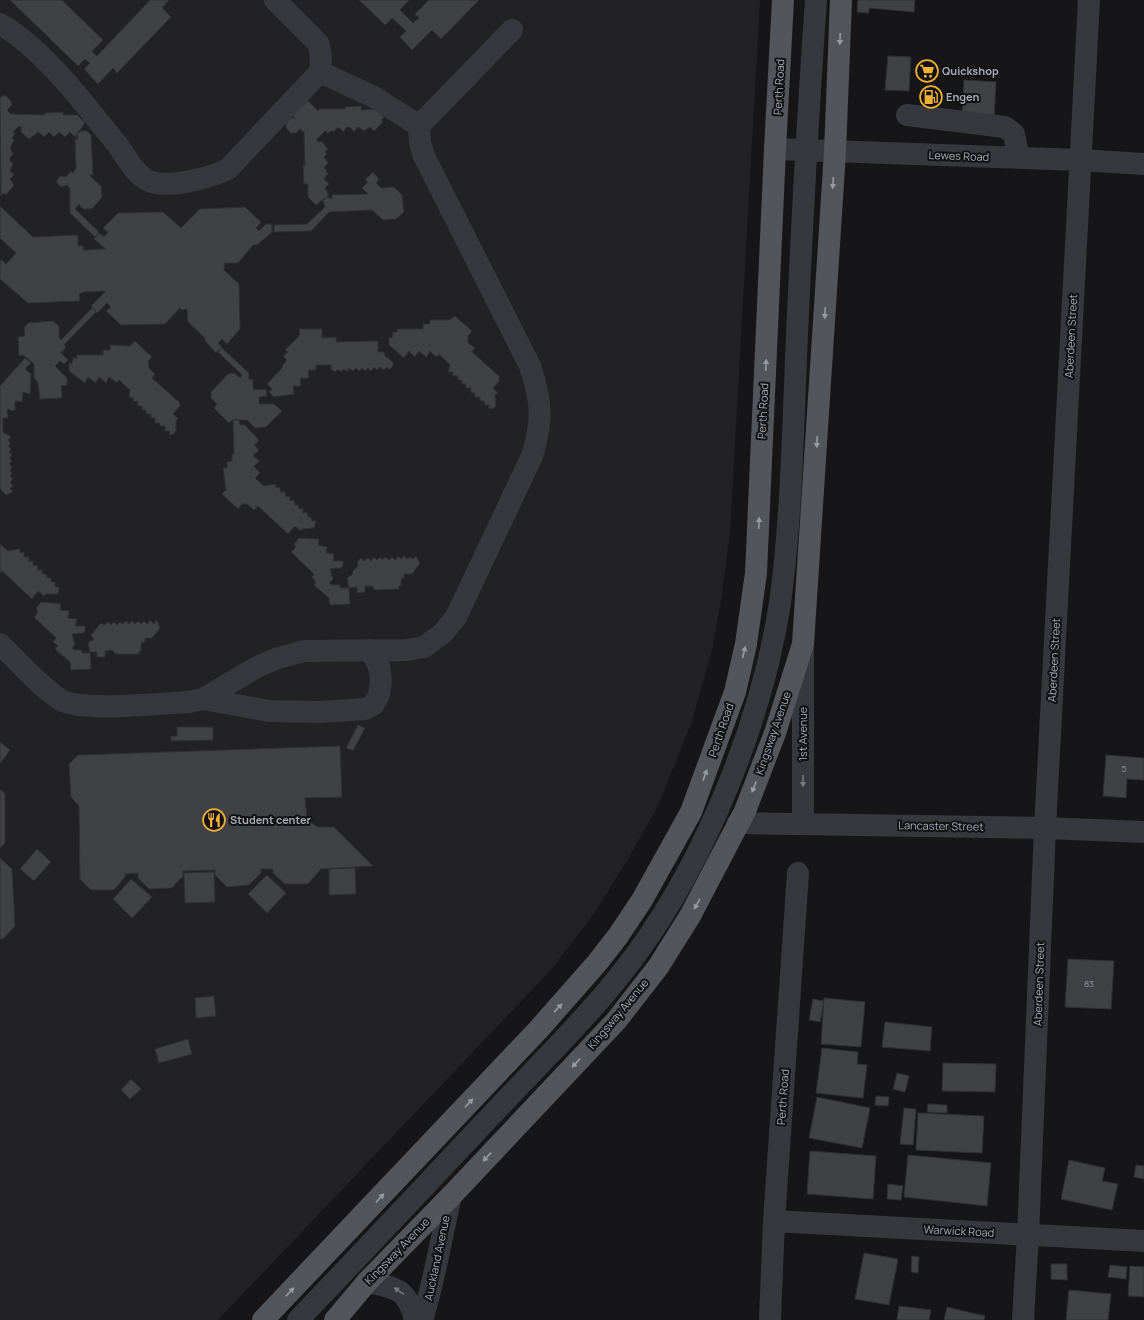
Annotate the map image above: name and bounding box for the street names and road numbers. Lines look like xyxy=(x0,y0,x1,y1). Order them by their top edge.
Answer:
street label: Perth Road xyxy=(770,59,787,115)
street label: Lewes Road xyxy=(929,147,990,164)
street label: Aberdeen Street xyxy=(1061,294,1080,378)
street label: Perth Road xyxy=(754,383,771,439)
street label: Aberdeen Street xyxy=(1044,618,1063,702)
street label: Kingsway Avenue xyxy=(751,689,794,777)
street label: Perth Road xyxy=(704,701,737,759)
street label: 1st Avenue xyxy=(795,706,810,761)
street label: Lancaster Street xyxy=(898,817,984,834)
street label: Aberdeen Street xyxy=(1030,942,1047,1026)
street label: Kingsway Avenue xyxy=(584,975,652,1052)
street label: Perth Road xyxy=(773,1068,792,1126)
street label: Auckland Avenue xyxy=(420,1213,453,1302)
street label: Kingsway Avenue xyxy=(361,1214,433,1287)
street label: Warwick Road xyxy=(923,1221,995,1240)

